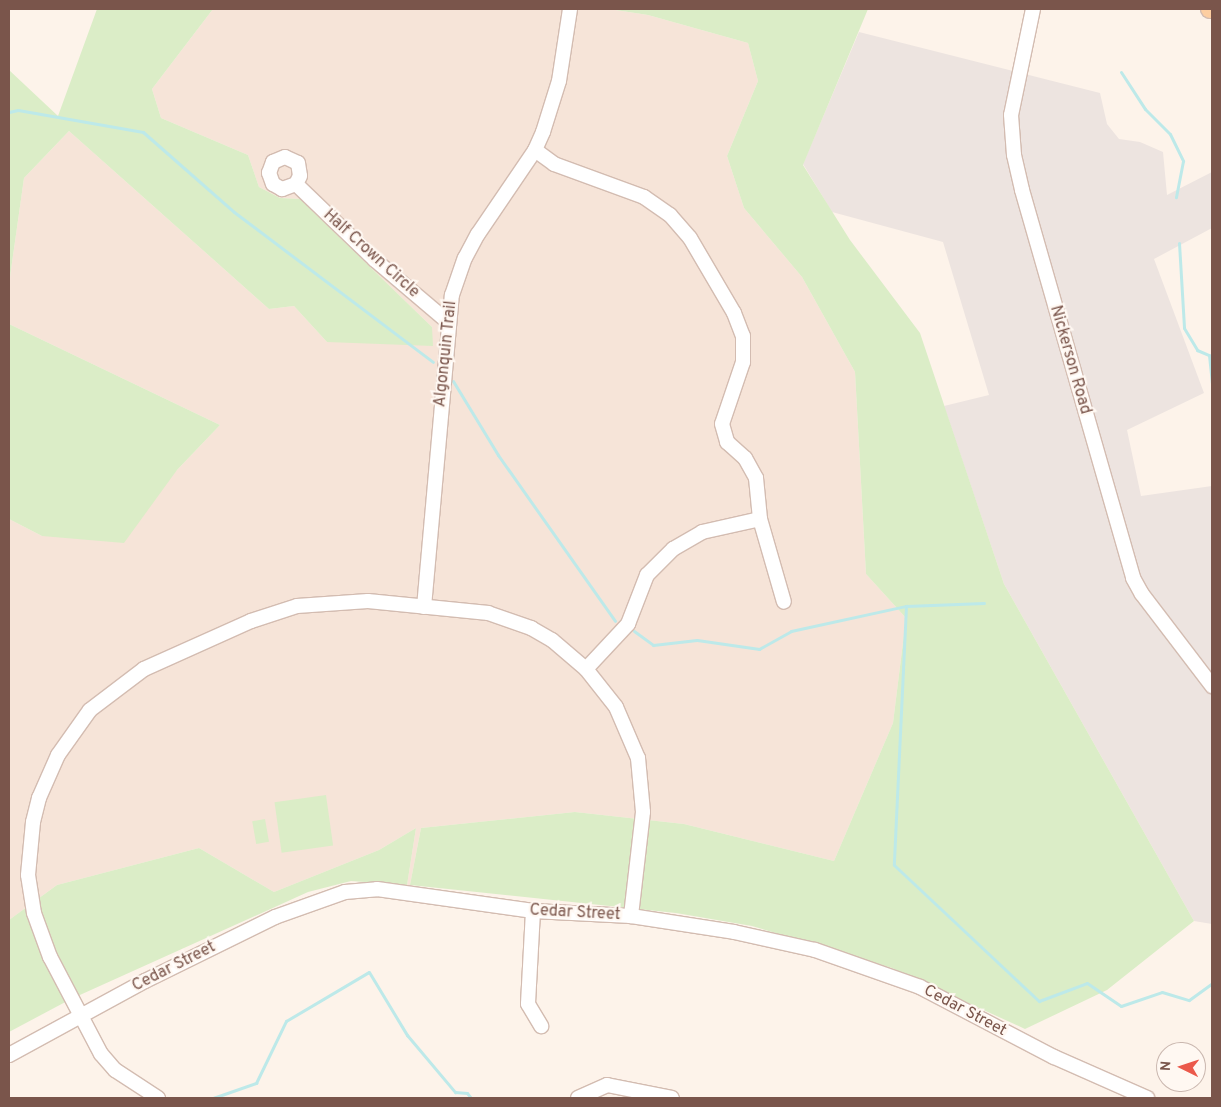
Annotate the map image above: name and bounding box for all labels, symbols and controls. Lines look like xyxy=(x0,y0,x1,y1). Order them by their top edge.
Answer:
street label: Half Crown Circle xyxy=(319,206,423,302)
street label: Algonquin Trail xyxy=(431,300,461,408)
street label: Nickerson Road xyxy=(1045,303,1095,417)
street label: Cedar Street xyxy=(529,901,621,925)
street label: Cedar Street xyxy=(129,938,219,996)
street label: Cedar Street xyxy=(920,981,1010,1041)
north arrow xyxy=(1156,1042,1206,1092)
text: N xyxy=(1158,1060,1175,1072)

